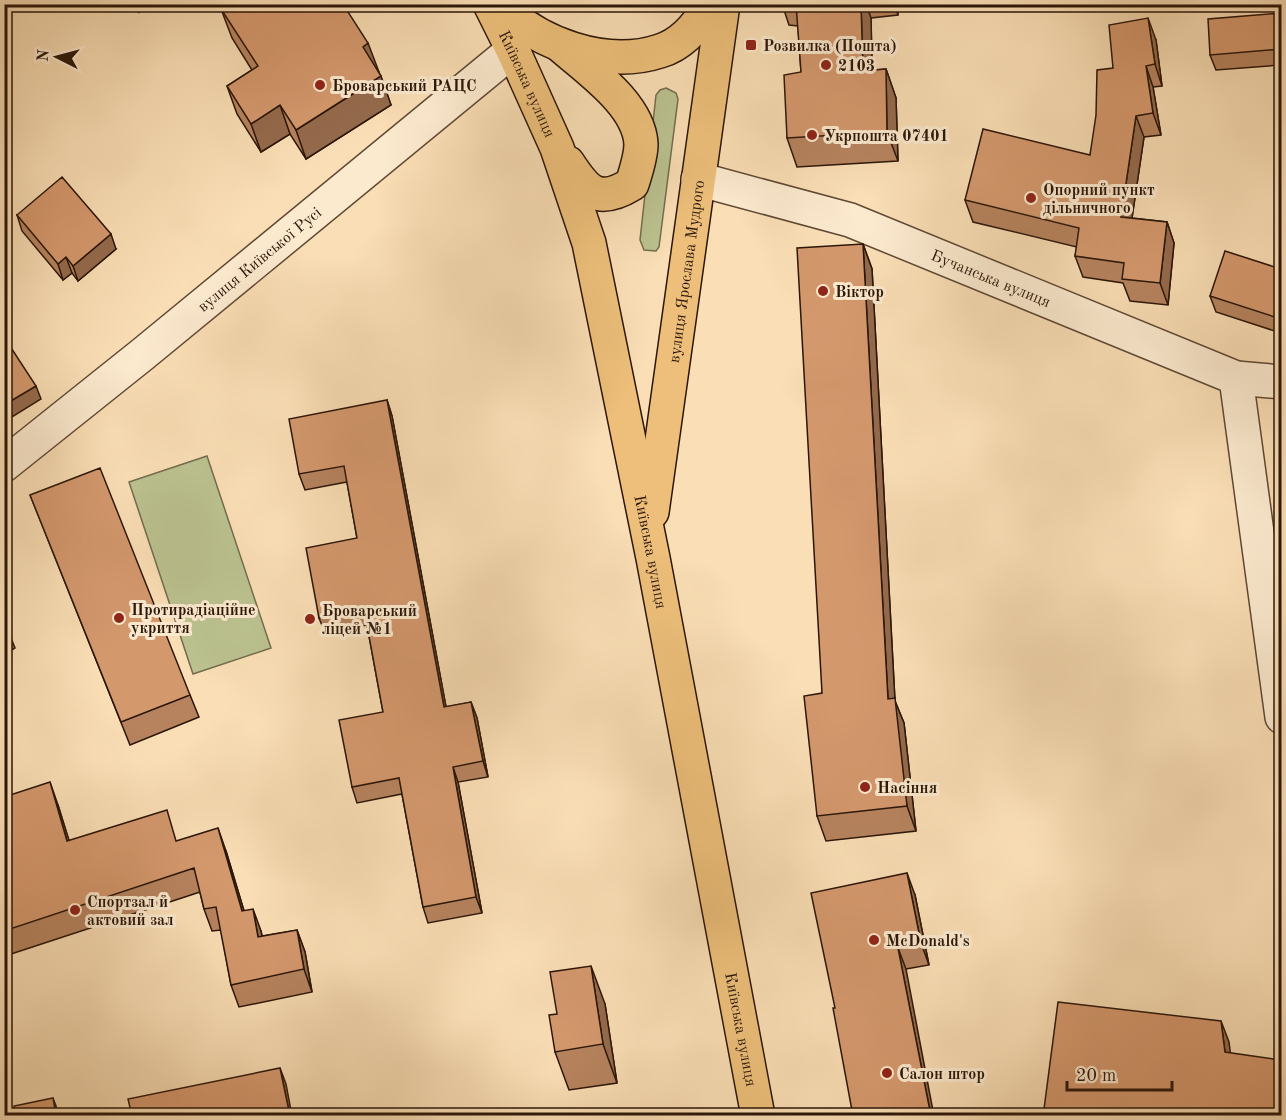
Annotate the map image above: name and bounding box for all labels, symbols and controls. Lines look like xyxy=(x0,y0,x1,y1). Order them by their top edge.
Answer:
north arrow xyxy=(27,27,87,87)
street label: Київська вулиця xyxy=(495,28,557,140)
marker: Розвилка (Пошта) xyxy=(744,38,758,52)
place label: Розвилка (Пошта) xyxy=(763,38,897,55)
text: N xyxy=(35,48,53,63)
marker: 2103 xyxy=(819,58,833,72)
place label: 2103 xyxy=(838,59,875,75)
marker: Броварський РАЦС xyxy=(313,78,327,92)
place label: Броварський РАЦС xyxy=(332,79,477,95)
marker: Укрпошта 07401 xyxy=(805,128,819,142)
place label: Укрпошта 07401 xyxy=(824,129,949,145)
street label: вулиця Ярослава Мудрого xyxy=(667,179,708,364)
place label: Опорний пункт дільничного xyxy=(1043,183,1155,217)
marker: Опорний пункт дільничного xyxy=(1024,191,1038,205)
street label: вулиця Київської Русі xyxy=(195,205,325,315)
street label: Бучанська вулиця xyxy=(928,248,1053,311)
marker: Віктор xyxy=(816,284,830,298)
place label: Віктор xyxy=(835,285,884,301)
street label: Київська вулиця xyxy=(630,494,668,610)
place label: Протирадіаційне укриття xyxy=(131,603,256,637)
place label: Броварський ліцей №1 xyxy=(322,604,417,638)
marker: Протирадіаційне укриття xyxy=(112,611,126,625)
marker: Броварський ліцей №1 xyxy=(303,612,317,626)
marker: Насіння xyxy=(858,780,872,794)
place label: Насіння xyxy=(877,781,937,797)
place label: Спортзал й актовий зал xyxy=(87,895,174,929)
marker: Спортзал й актовий зал xyxy=(68,903,82,917)
marker: McDonald's xyxy=(867,933,881,947)
place label: McDonald's xyxy=(886,934,970,950)
street label: Київська вулиця xyxy=(721,971,758,1088)
scale bar xyxy=(1067,1054,1172,1092)
marker: Салон штор xyxy=(880,1066,894,1080)
place label: Салон штор xyxy=(899,1067,985,1083)
text: 20 m xyxy=(1076,1067,1116,1085)

